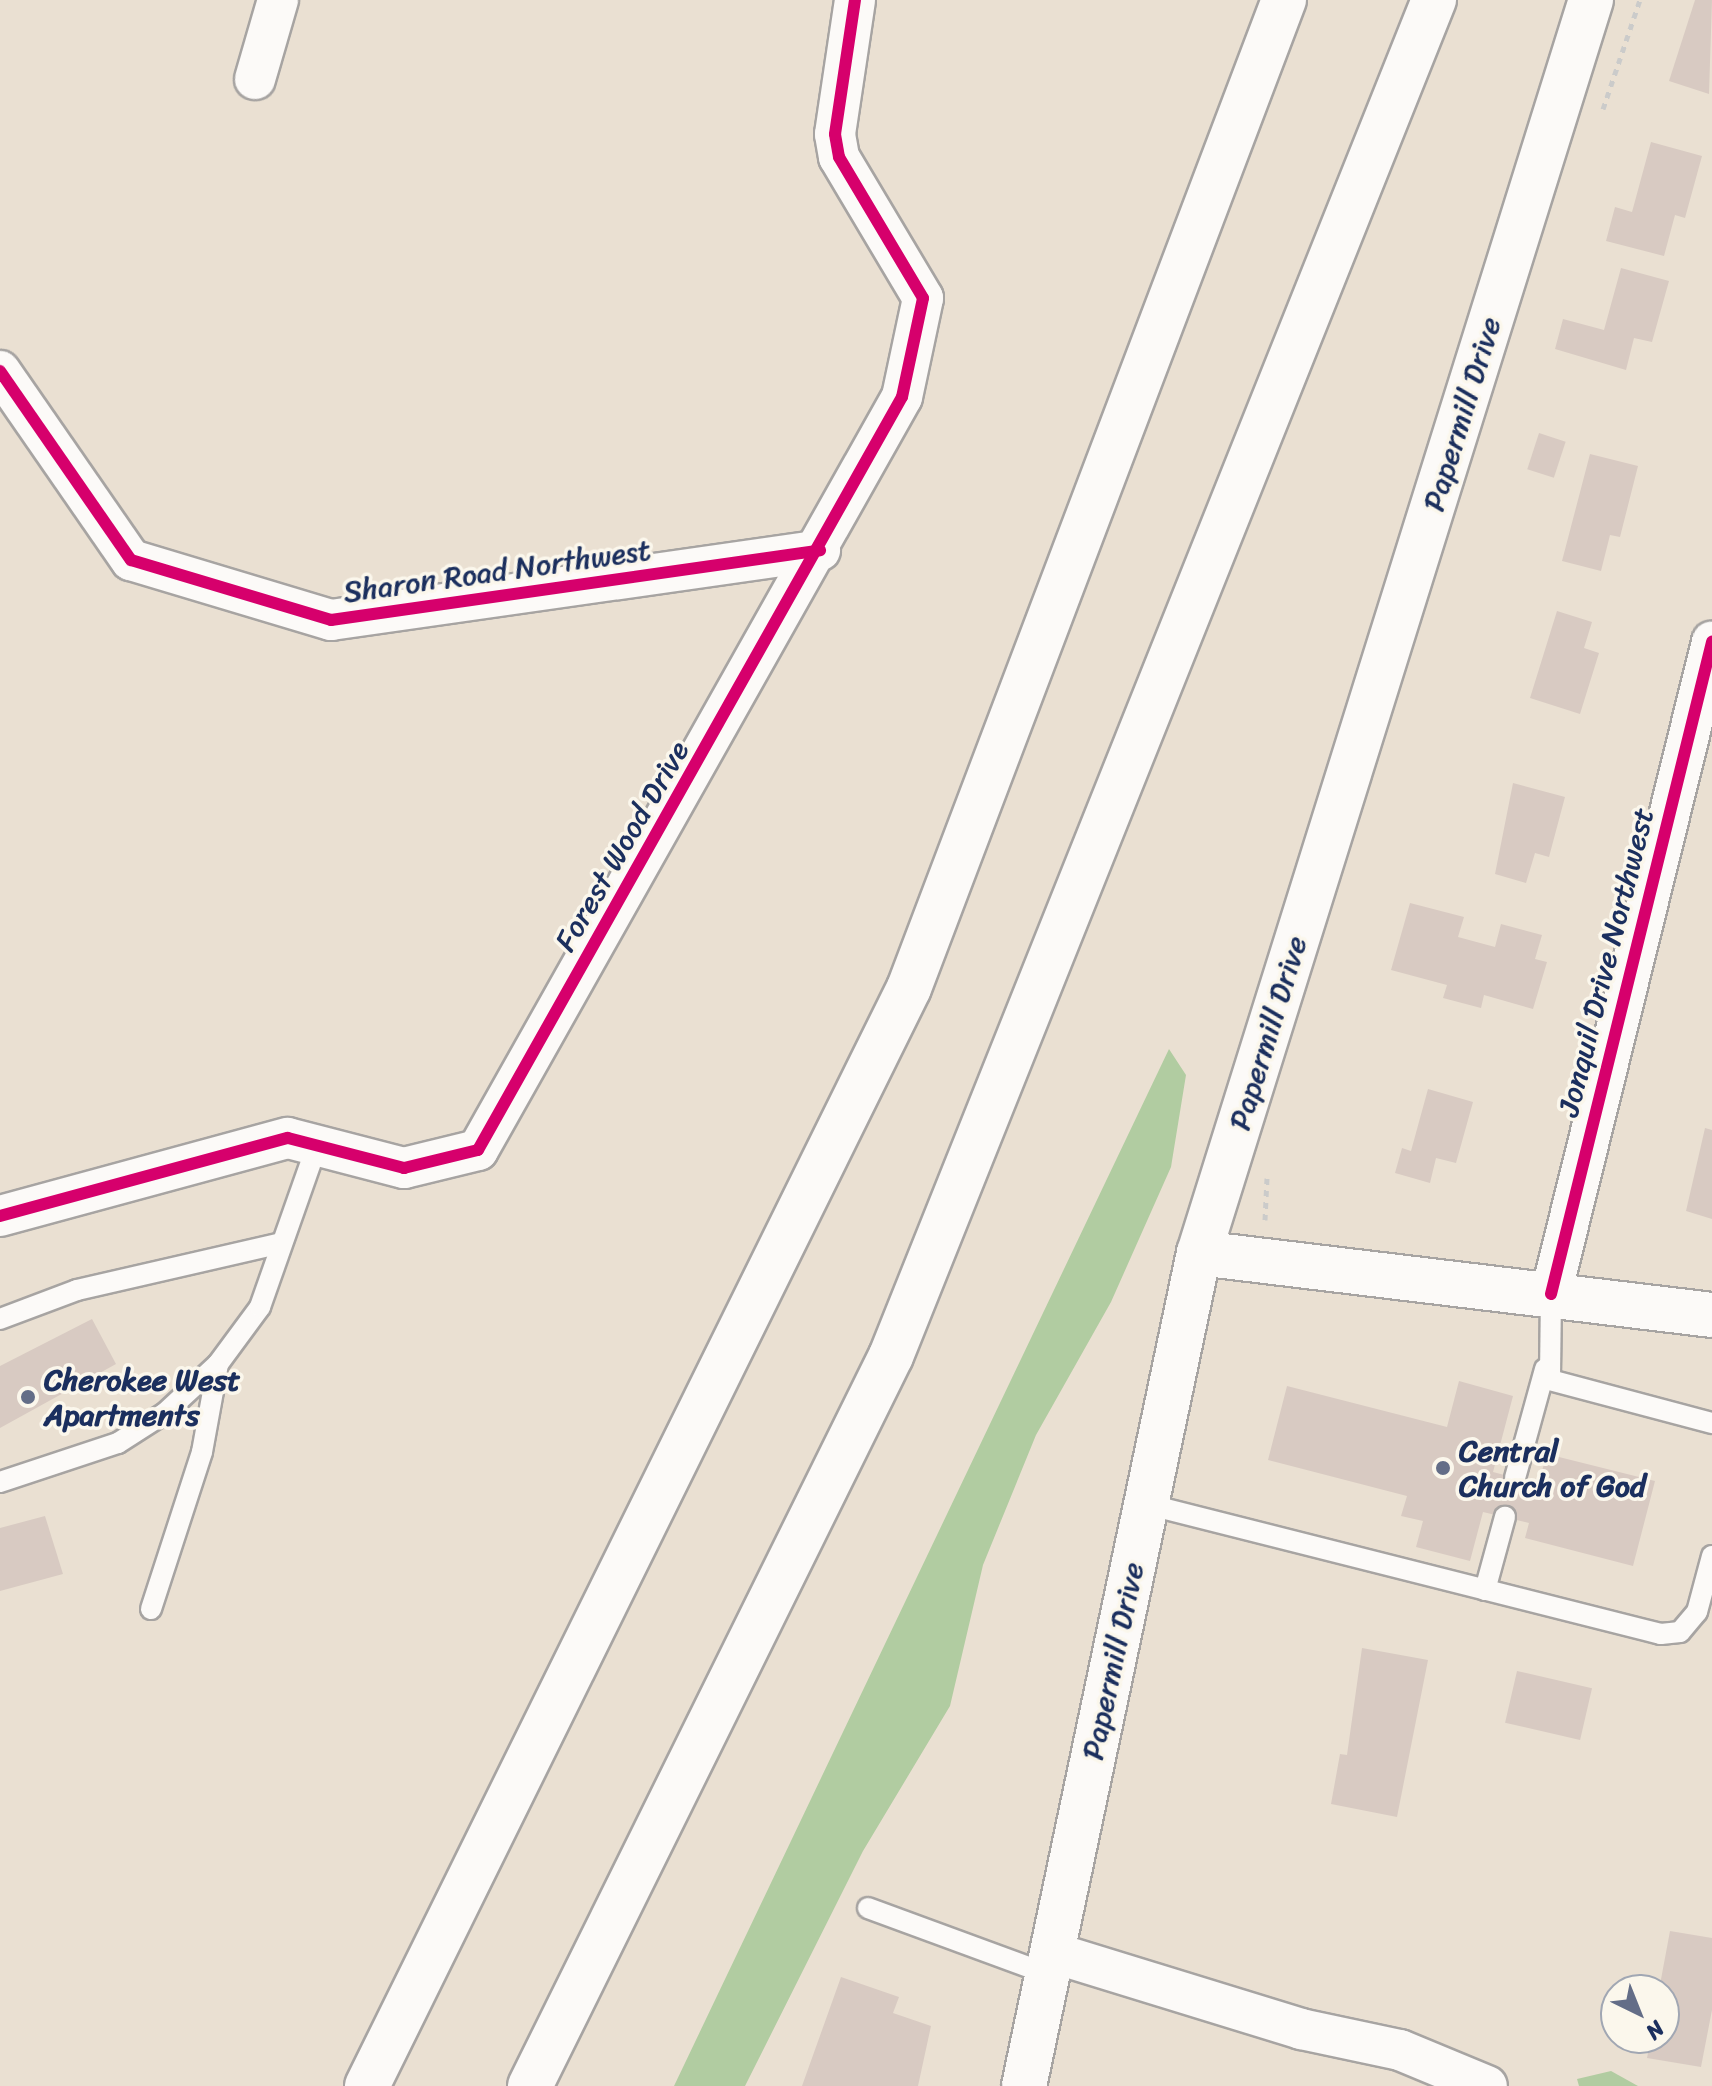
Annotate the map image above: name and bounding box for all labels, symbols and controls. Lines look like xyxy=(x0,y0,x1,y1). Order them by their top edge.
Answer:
street label: Papermill Drive xyxy=(1415,313,1509,515)
street label: Sharon Road Northwest xyxy=(340,531,654,611)
street label: Forest Wood Drive xyxy=(547,734,697,958)
street label: Jonquil Drive Northwest xyxy=(1550,804,1662,1120)
street label: Papermill Drive xyxy=(1221,932,1315,1134)
place label: Cherokee West Apartments xyxy=(44,1362,240,1432)
marker: Cherokee West Apartments xyxy=(19,1388,37,1406)
place label: Central Church of God xyxy=(1459,1433,1646,1504)
marker: Central Church of God xyxy=(1434,1459,1452,1477)
street label: Papermill Drive xyxy=(1075,1559,1151,1763)
north arrow xyxy=(1600,1974,1680,2054)
text: N xyxy=(1636,2011,1674,2050)

